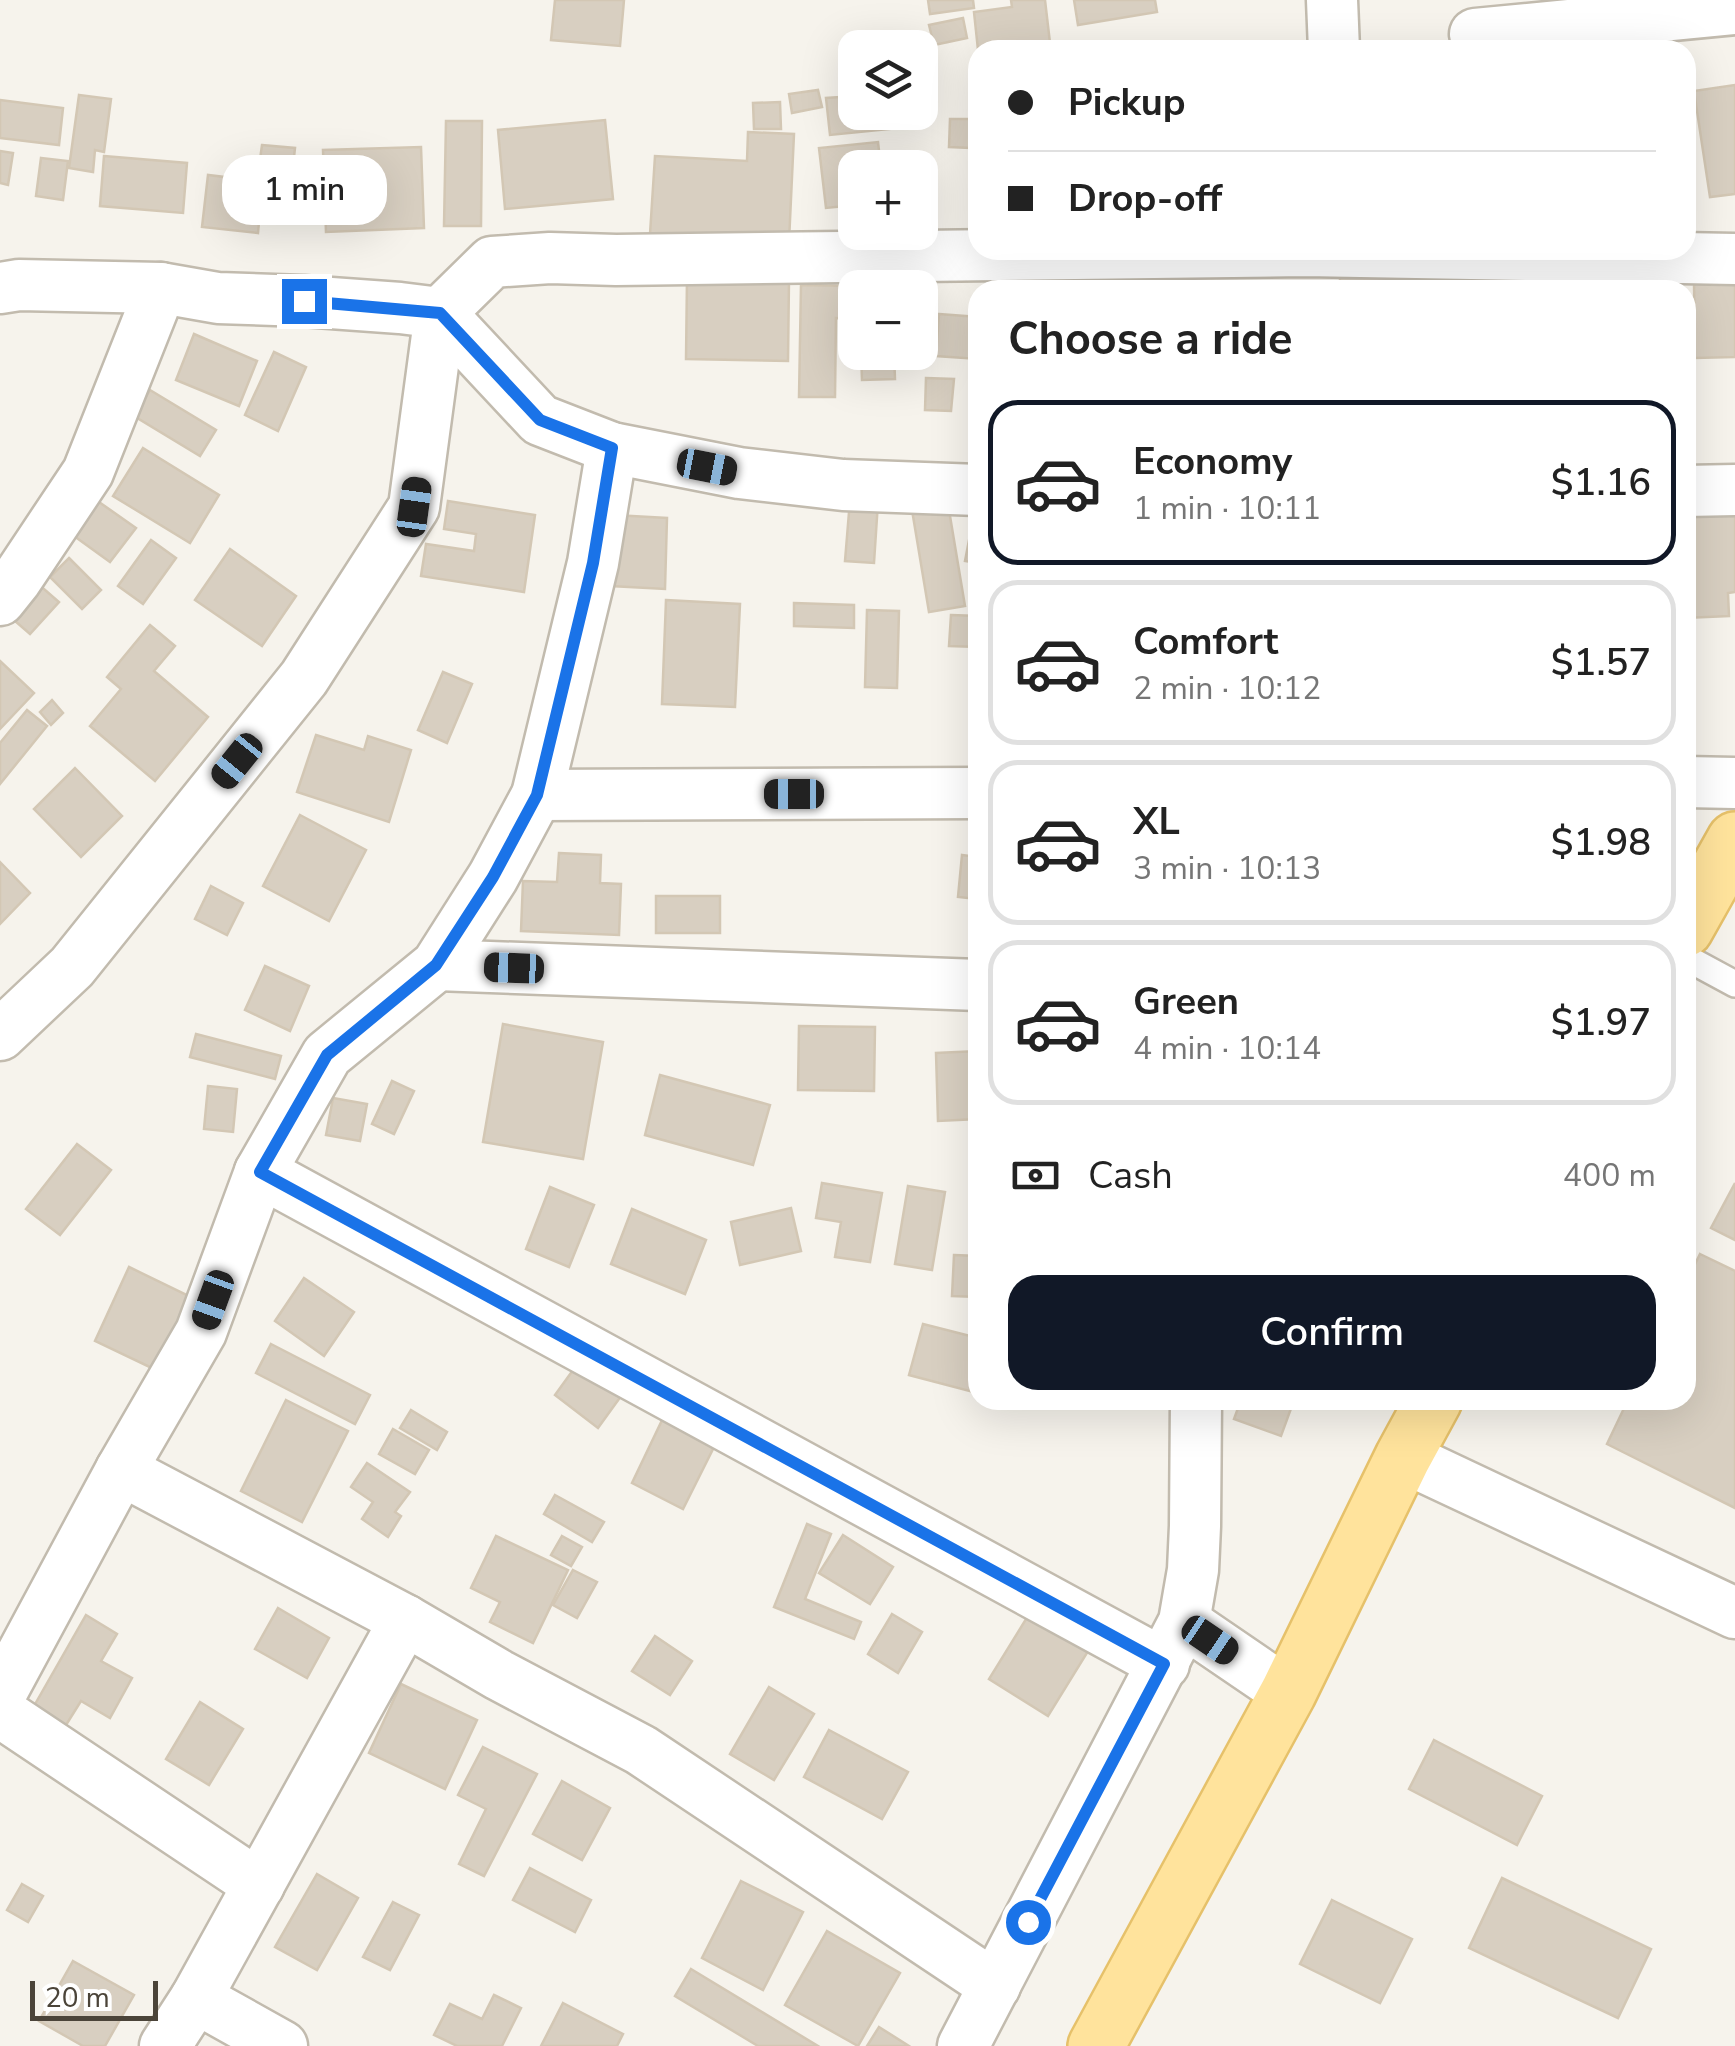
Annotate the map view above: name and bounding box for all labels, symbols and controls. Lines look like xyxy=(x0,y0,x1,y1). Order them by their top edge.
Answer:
map controls xyxy=(838,30,938,370)
button: layers xyxy=(838,30,938,130)
text: Pickup xyxy=(1068,77,1186,128)
button: + xyxy=(838,150,938,250)
callout: 1 min xyxy=(222,156,386,226)
text: 1 min xyxy=(264,168,345,211)
text: Drop-off xyxy=(1068,173,1222,224)
button: − xyxy=(838,270,938,370)
route end xyxy=(282,279,327,324)
text: Choose a ride xyxy=(1008,309,1293,370)
text: Economy xyxy=(1133,436,1292,487)
icon: car xyxy=(1013,438,1103,528)
car xyxy=(675,447,739,487)
text: $1.16 xyxy=(1551,457,1651,508)
car xyxy=(395,475,433,539)
text: 1 min · 10:11 xyxy=(1133,487,1321,530)
text: Comfort xyxy=(1133,616,1278,667)
icon: car xyxy=(1013,618,1103,708)
text: $1.57 xyxy=(1551,637,1651,688)
text: 2 min · 10:12 xyxy=(1133,667,1321,710)
car xyxy=(206,728,268,794)
car xyxy=(764,779,824,809)
text: XL xyxy=(1133,796,1180,847)
icon: car xyxy=(1013,798,1103,888)
text: $1.98 xyxy=(1551,817,1651,868)
text: 3 min · 10:13 xyxy=(1133,847,1321,890)
car xyxy=(483,952,545,984)
text: Green xyxy=(1133,976,1239,1027)
icon: car xyxy=(1013,978,1103,1068)
text: $1.97 xyxy=(1551,997,1651,1048)
text: 4 min · 10:14 xyxy=(1133,1027,1321,1070)
icon: cash xyxy=(1008,1148,1063,1203)
text: Cash xyxy=(1088,1150,1173,1201)
text: 400 m xyxy=(1563,1154,1656,1197)
car xyxy=(189,1267,237,1333)
button: Confirm xyxy=(1008,1275,1656,1390)
car xyxy=(1177,1611,1243,1669)
route start xyxy=(1006,1900,1051,1945)
scale bar xyxy=(30,1976,158,2020)
text: 20 m xyxy=(45,1979,110,2017)

